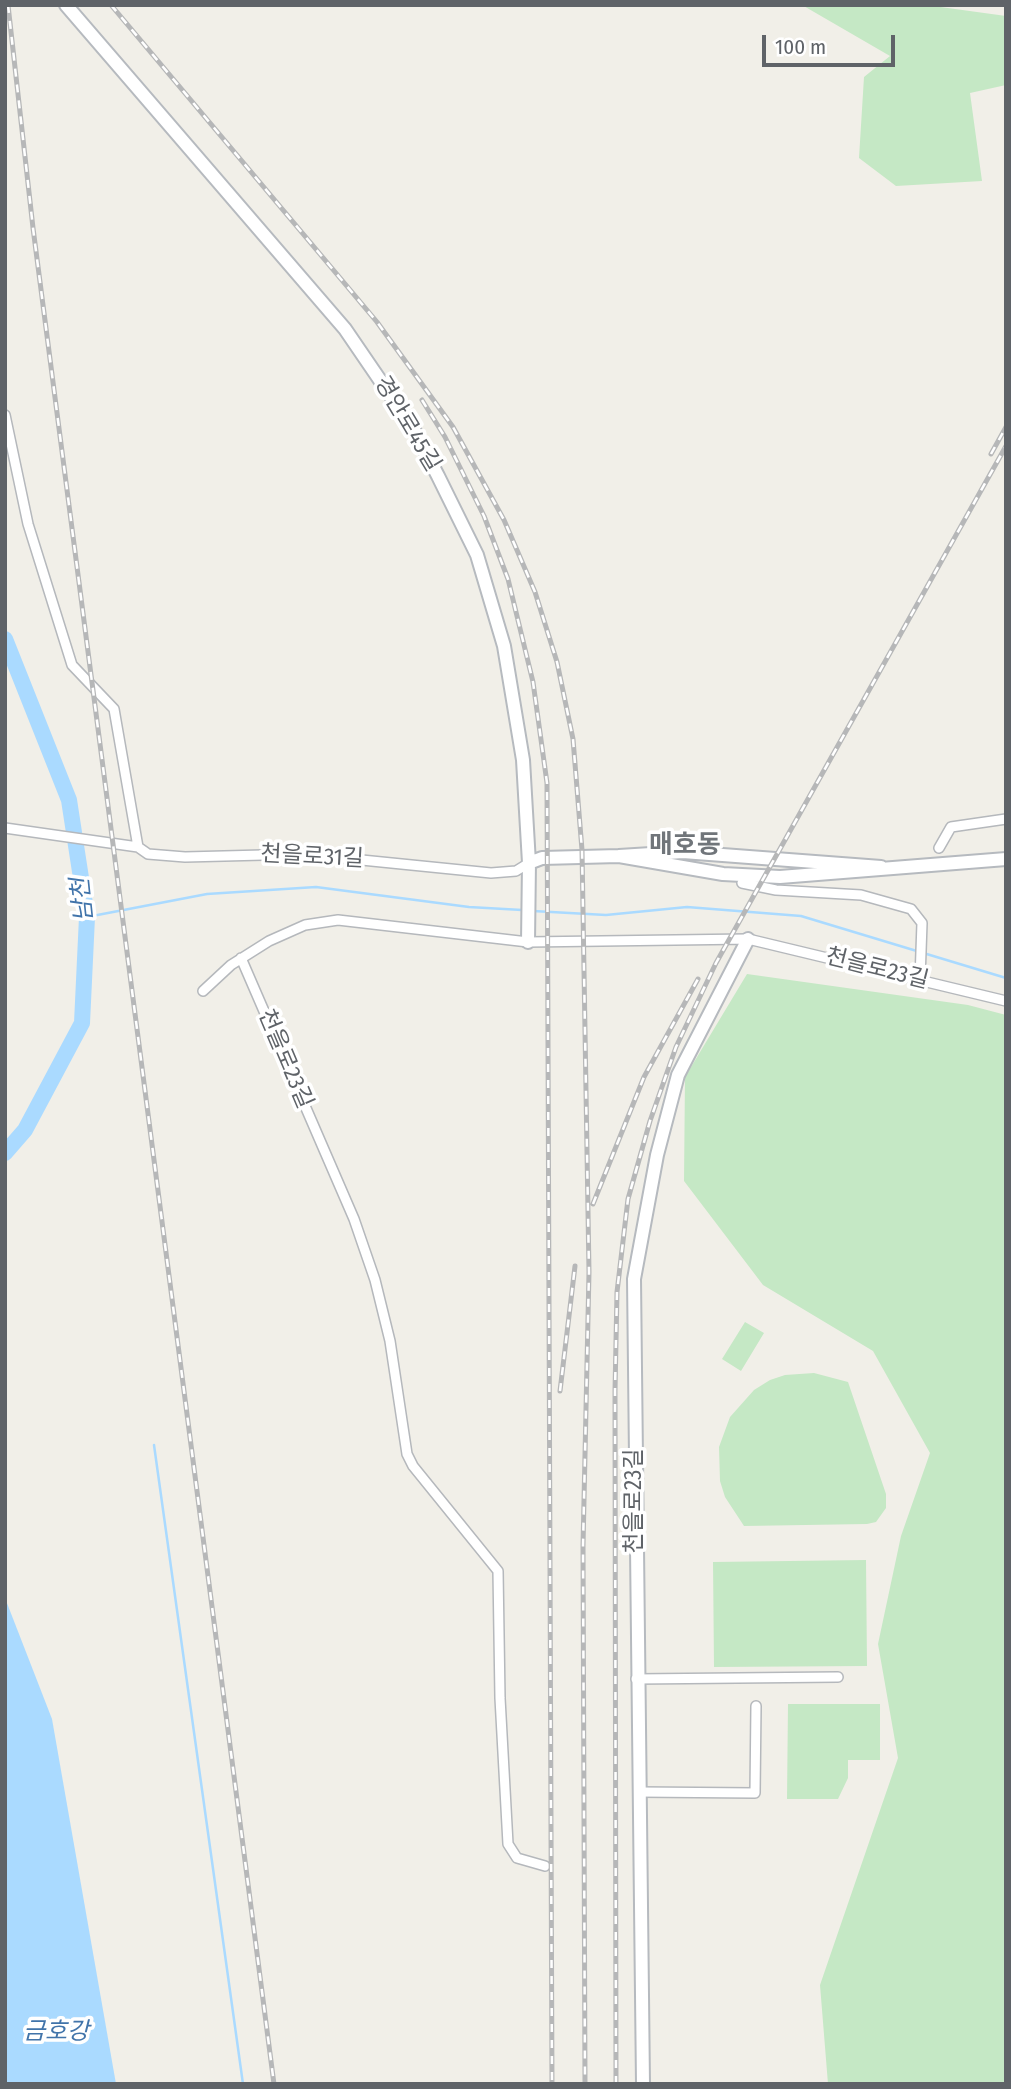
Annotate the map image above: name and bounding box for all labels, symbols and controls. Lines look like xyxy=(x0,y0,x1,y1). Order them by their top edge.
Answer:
scale bar xyxy=(766,21,899,65)
text: 100 m xyxy=(775,34,826,60)
street label: 경안로45길 xyxy=(368,371,446,477)
district label: 매호동 xyxy=(649,830,721,862)
street label: 천을로31길 xyxy=(260,841,364,873)
water label: 남천 xyxy=(66,877,100,923)
street label: 천을로23길 xyxy=(823,943,931,995)
street label: 천을로23길 xyxy=(252,1005,318,1113)
street label: 천을로23길 xyxy=(621,1448,649,1554)
water label: 금호강 xyxy=(23,2018,89,2046)

